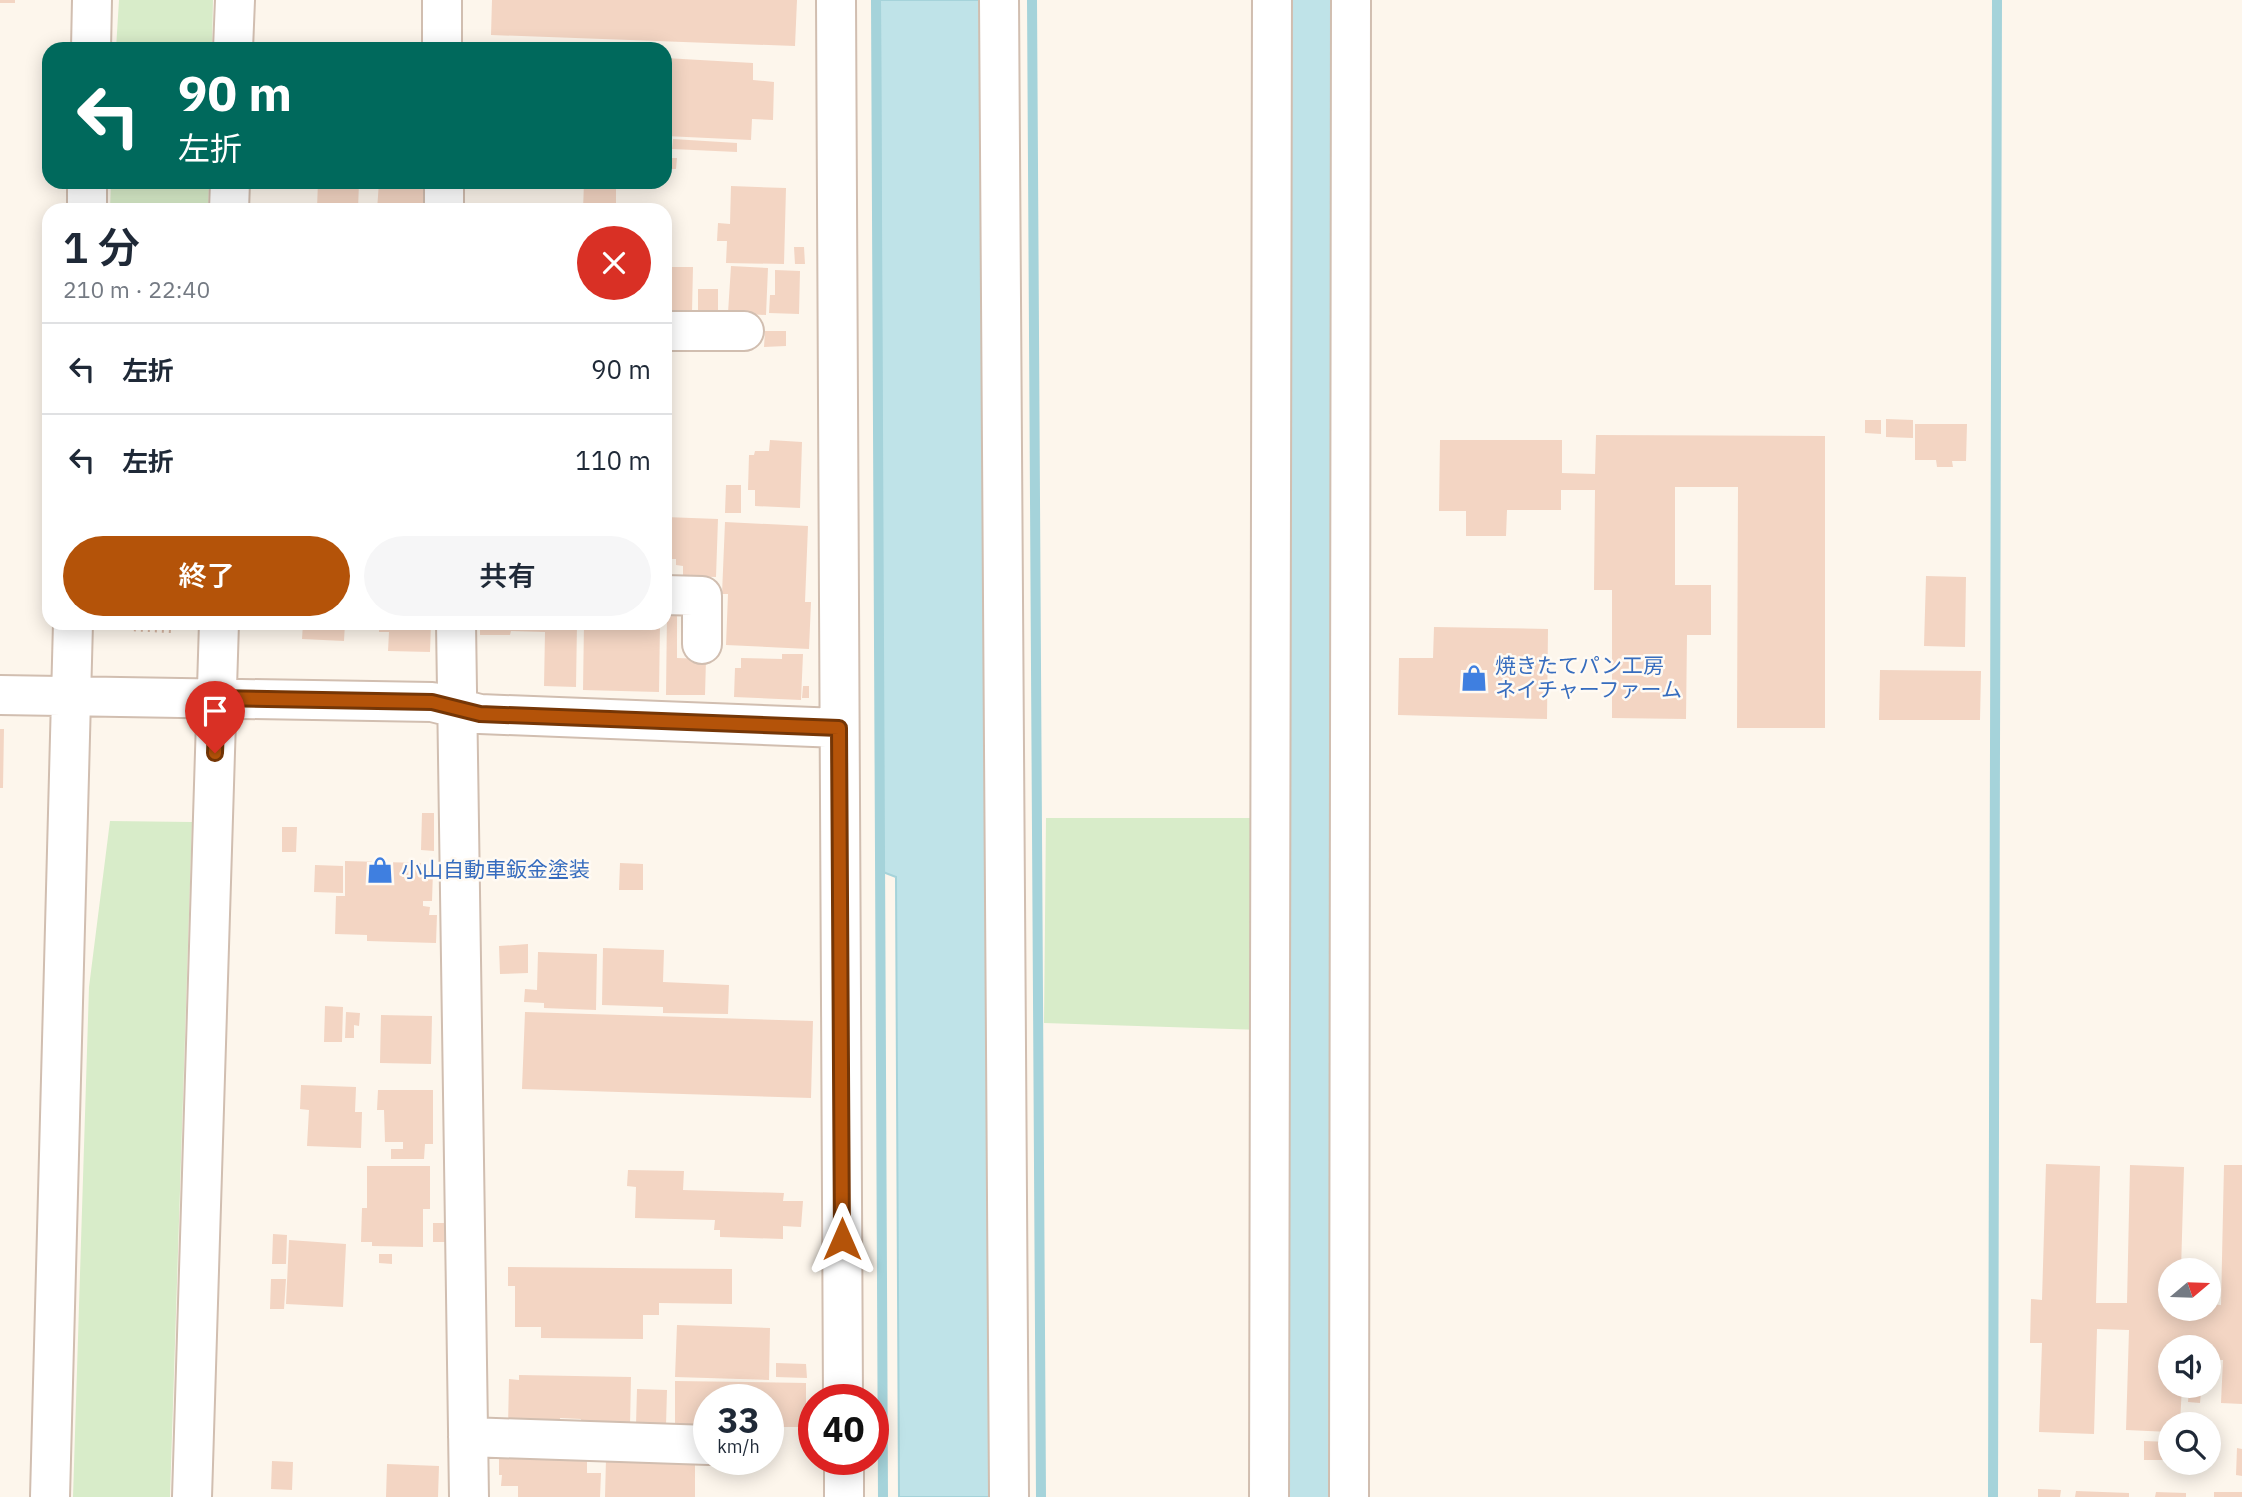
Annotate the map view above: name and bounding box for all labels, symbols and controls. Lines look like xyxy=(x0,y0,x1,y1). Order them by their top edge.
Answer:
text: 90 m xyxy=(178,61,292,124)
icon: left xyxy=(63,70,154,161)
text: 左折 xyxy=(178,127,242,169)
text: 1 分 xyxy=(63,220,140,275)
button: close xyxy=(577,226,651,300)
text: 210 m · 22:40 xyxy=(63,274,210,304)
icon: left xyxy=(63,350,101,388)
text: 90 m xyxy=(591,352,651,386)
text: 左折 xyxy=(122,353,174,387)
icon: left xyxy=(63,441,101,479)
text: 110 m xyxy=(575,443,651,477)
text: 左折 xyxy=(122,444,174,478)
button: 終了 xyxy=(63,536,350,616)
button: 共有 xyxy=(364,536,651,616)
place label: 焼きたてパン工房 ネイチャーファーム xyxy=(1495,651,1682,703)
shop icon: 焼きたてパン工房 ネイチャーファーム xyxy=(1459,663,1489,693)
pin xyxy=(185,681,245,753)
icon: arrive xyxy=(196,692,234,730)
shop icon: 小山自動車鈑金塗装 xyxy=(365,855,395,885)
place label: 小山自動車鈑金塗装 xyxy=(401,855,590,883)
position arrow xyxy=(805,1202,879,1276)
north arrow xyxy=(2158,1258,2221,1321)
map controls xyxy=(2158,1258,2221,1475)
button: sound xyxy=(2158,1335,2221,1398)
speed limit sign: 40 xyxy=(798,1384,889,1475)
text: 33 xyxy=(717,1397,760,1443)
button: search xyxy=(2158,1412,2221,1475)
text: km/h xyxy=(717,1435,760,1458)

